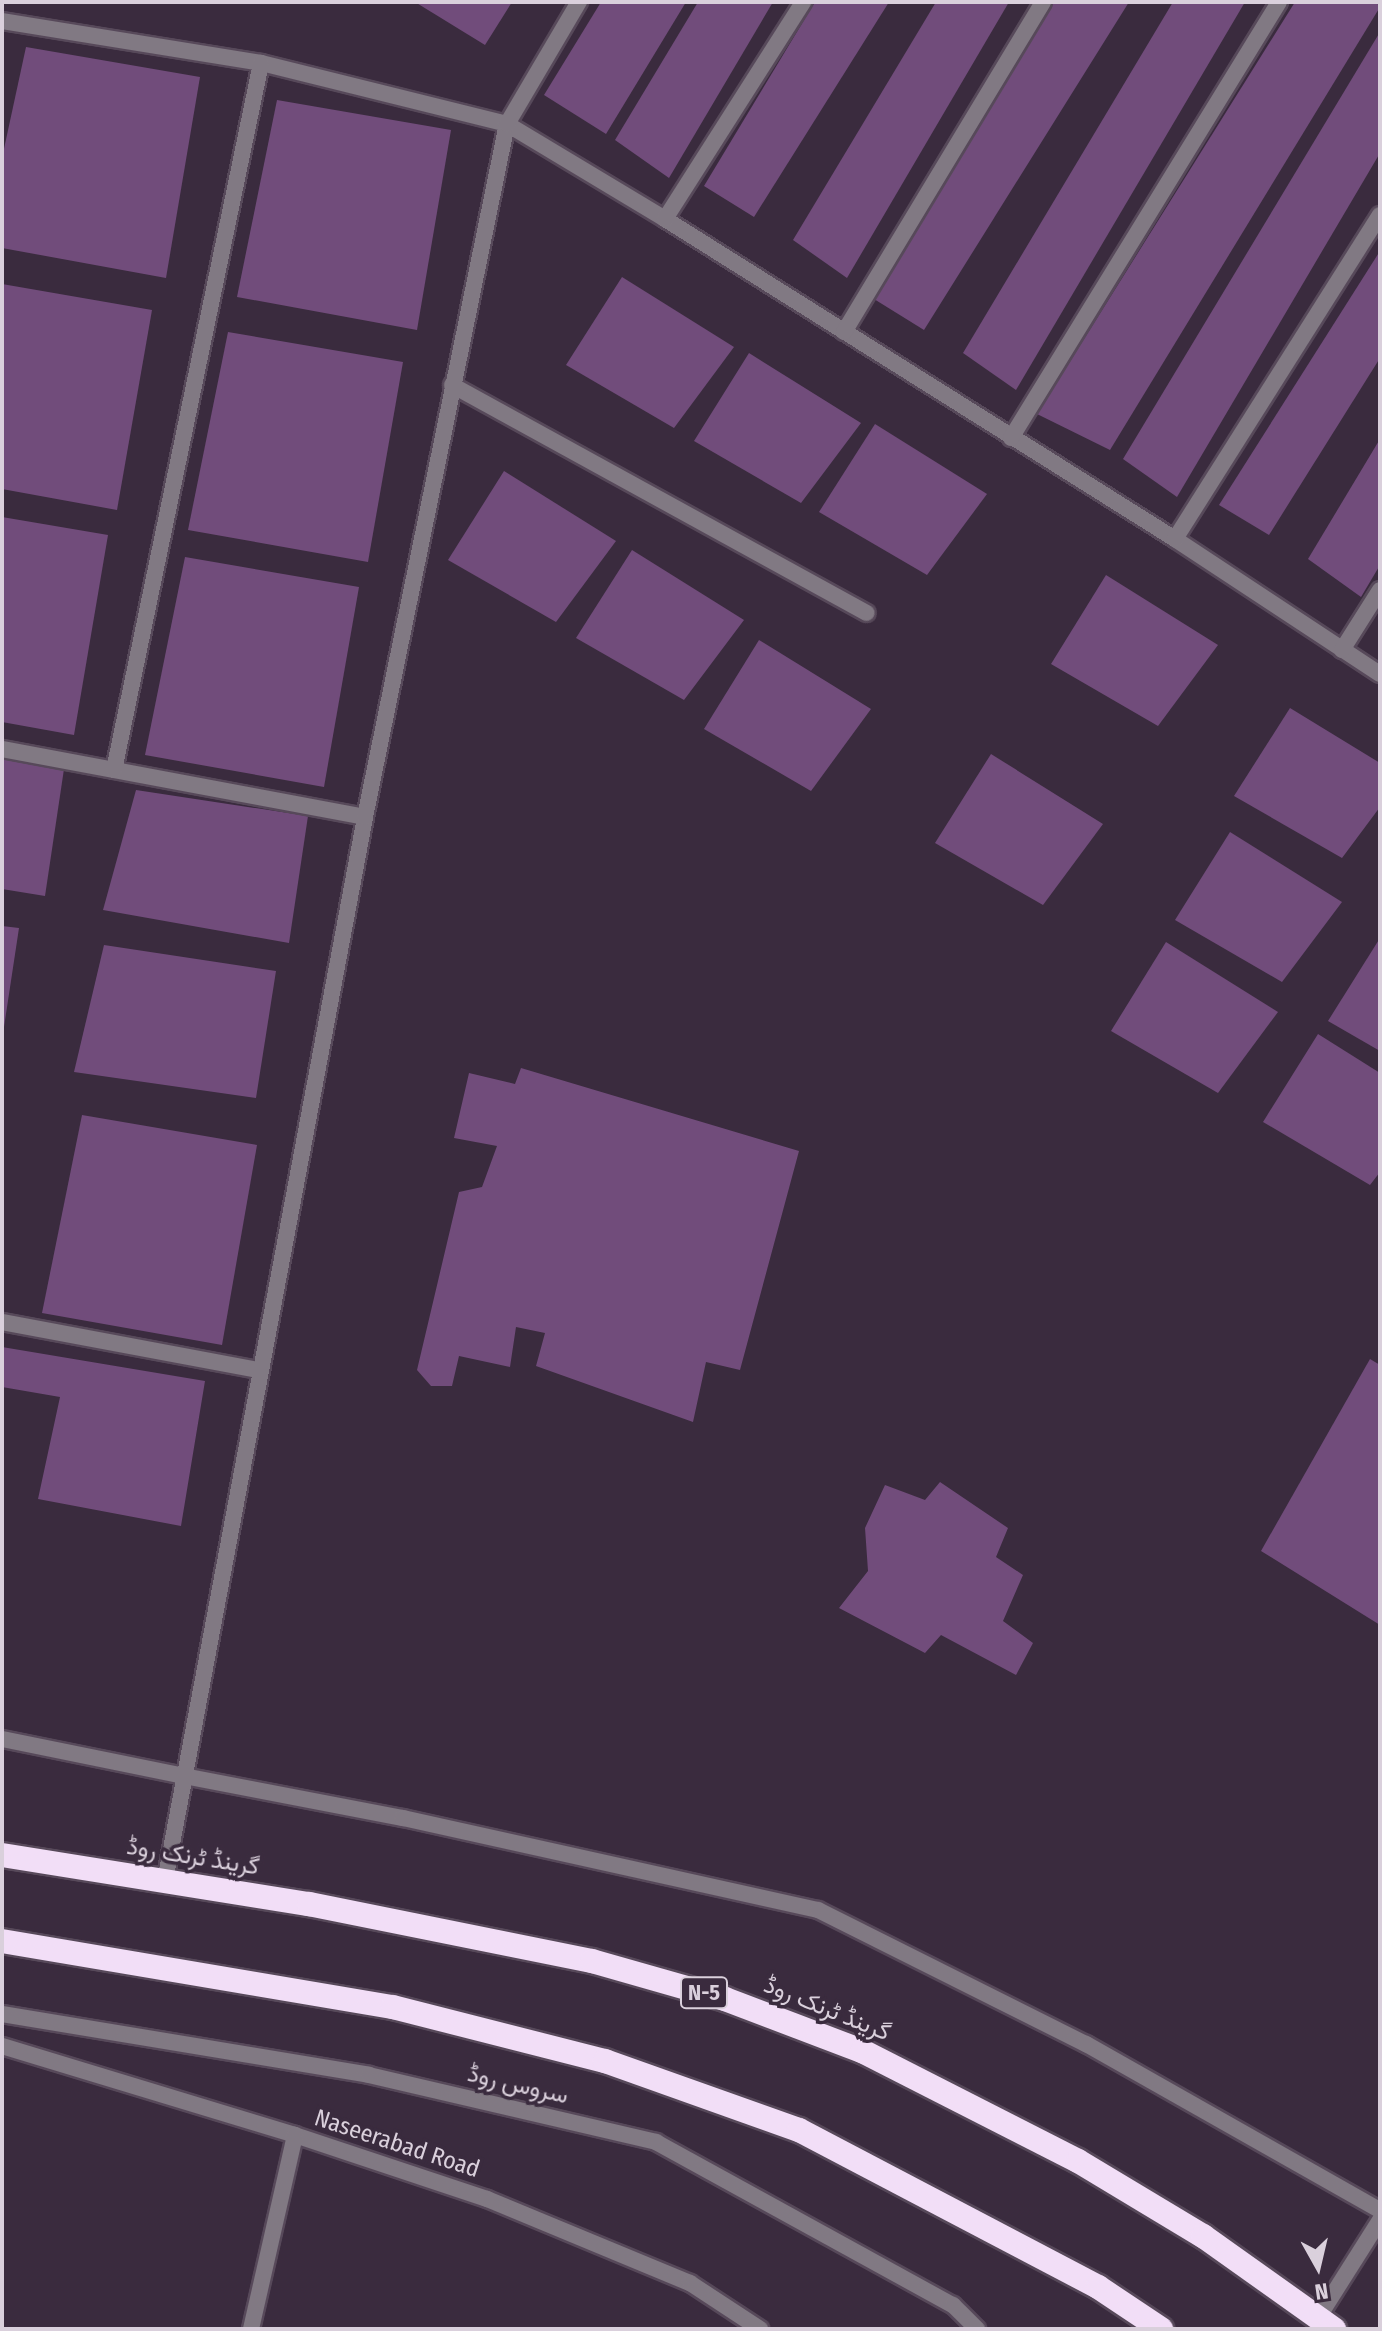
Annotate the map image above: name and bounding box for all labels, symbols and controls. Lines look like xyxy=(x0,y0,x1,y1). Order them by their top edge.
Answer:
street label: گرینڈ ٹرنک روڈ xyxy=(125,1832,261,1882)
street label: گرینڈ ٹرنک روڈ xyxy=(760,1971,894,2047)
road number: N-5 xyxy=(678,1975,730,2011)
street label: سروس روڈ xyxy=(465,2059,571,2111)
street label: Naseerabad Road xyxy=(311,2104,483,2184)
north arrow xyxy=(1278,2227,1358,2307)
text: N xyxy=(1313,2277,1330,2306)

